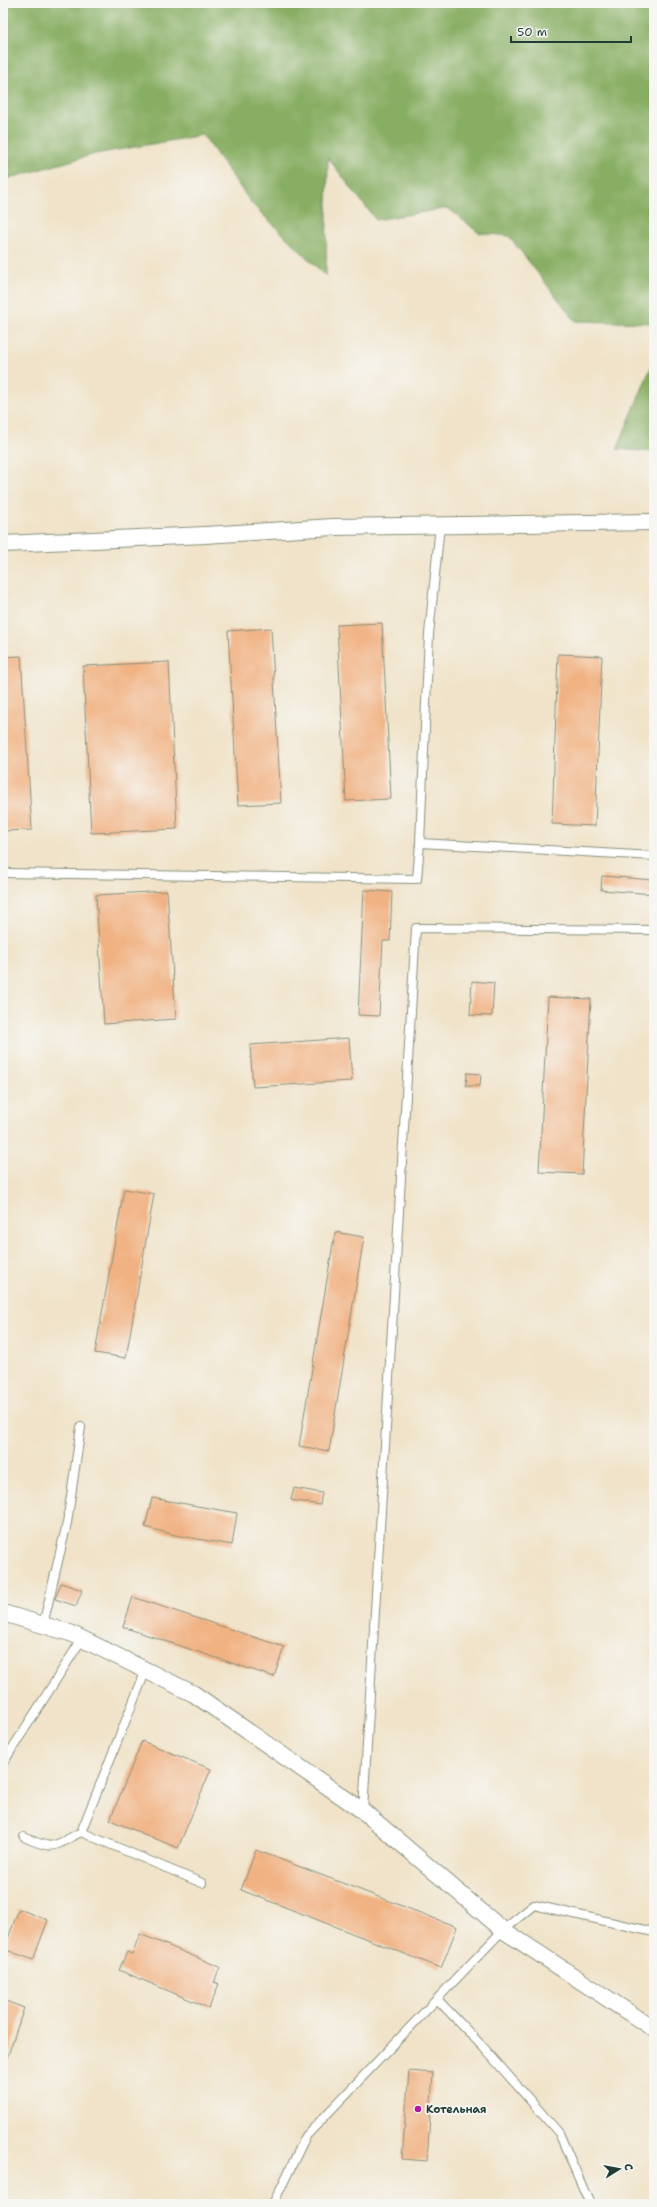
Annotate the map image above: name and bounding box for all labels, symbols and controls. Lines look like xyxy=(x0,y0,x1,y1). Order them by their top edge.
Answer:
scale bar xyxy=(511,18,631,44)
text: 50 m xyxy=(517,24,547,40)
place label: Котельная xyxy=(426,2102,487,2117)
marker: Котельная xyxy=(413,2104,423,2114)
north arrow xyxy=(599,2149,639,2189)
text: С xyxy=(620,2162,636,2172)

